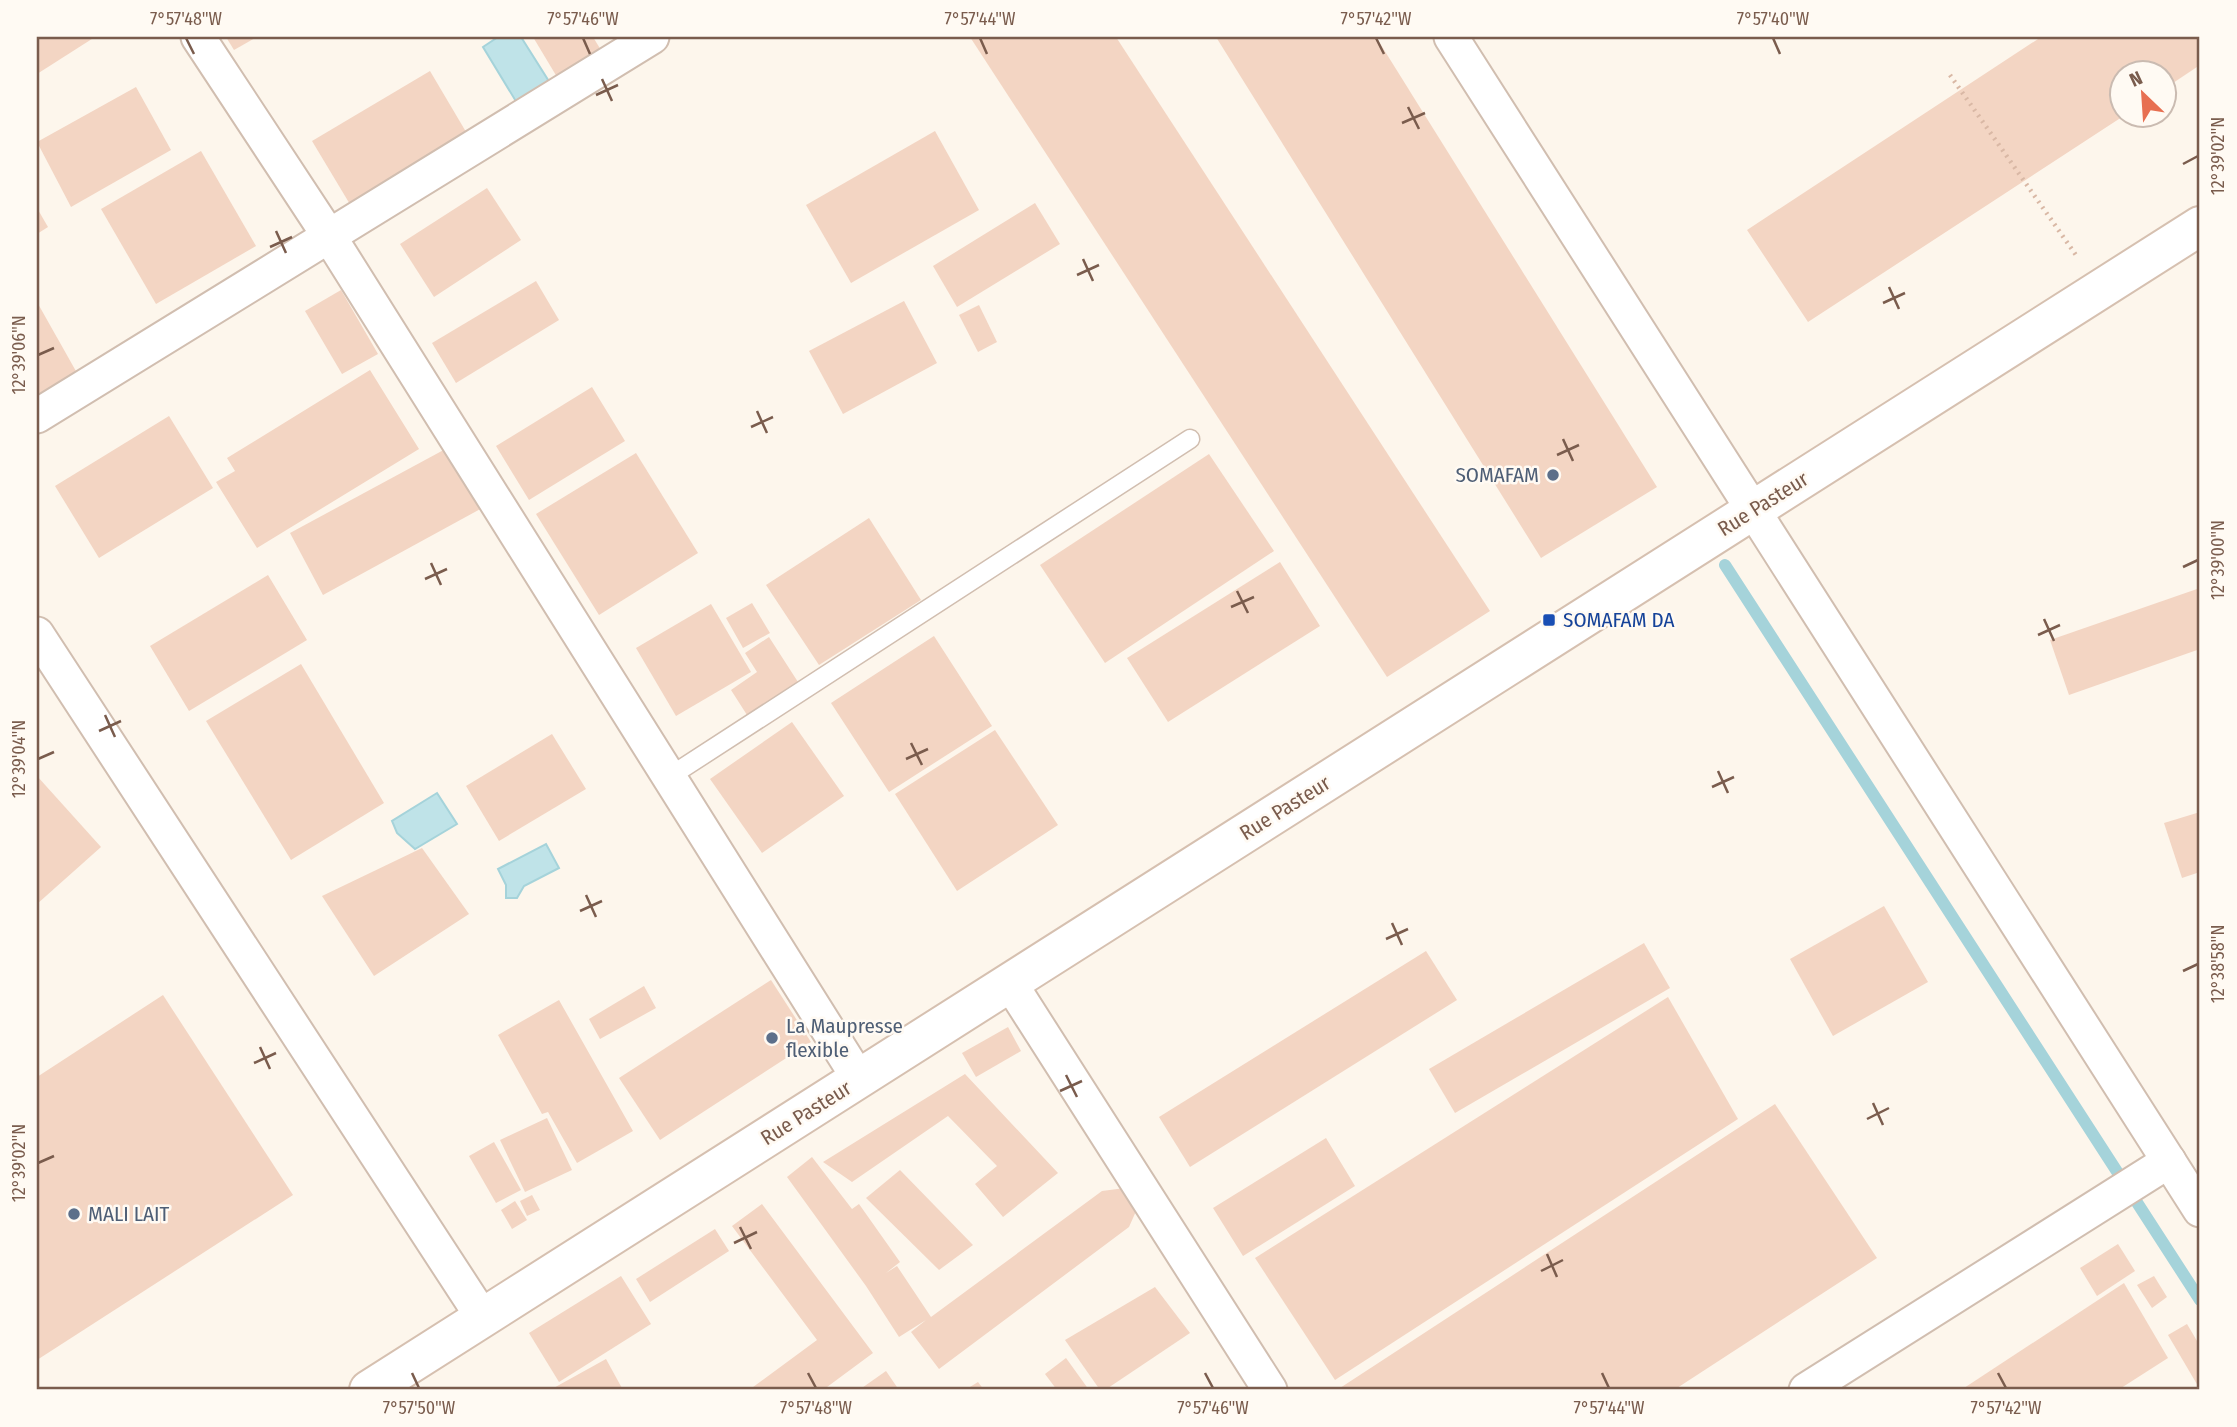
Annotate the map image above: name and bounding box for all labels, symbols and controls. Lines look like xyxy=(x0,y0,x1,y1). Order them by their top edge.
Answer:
text: 7°57'48"W xyxy=(150,8,222,30)
text: 7°57'46"W xyxy=(547,8,619,30)
text: 7°57'44"W xyxy=(945,8,1016,30)
text: 7°57'42"W xyxy=(1341,8,1412,30)
text: 7°57'40"W xyxy=(1737,8,1810,30)
north arrow xyxy=(2108,60,2178,130)
text: N xyxy=(2126,66,2146,92)
text: 12°39'02"N xyxy=(2207,117,2229,195)
text: 12°39'06"N xyxy=(8,315,30,395)
place label: SOMAFAM xyxy=(1455,462,1539,488)
street label: Rue Pasteur xyxy=(1713,466,1814,542)
marker: SOMAFAM xyxy=(1545,467,1561,483)
text: 12°39'00"N xyxy=(2207,520,2229,600)
place label: SOMAFAM DA xyxy=(1563,607,1675,633)
marker: SOMAFAM DA xyxy=(1541,612,1557,628)
text: 12°39'04"N xyxy=(8,720,30,798)
street label: Rue Pasteur xyxy=(1235,770,1336,846)
text: 12°38'58"N xyxy=(2207,925,2229,1003)
place label: La Maupresse flexible xyxy=(786,1013,903,1063)
marker: La Maupresse flexible xyxy=(764,1030,780,1046)
street label: Rue Pasteur xyxy=(756,1075,857,1151)
text: 12°39'02"N xyxy=(8,1124,30,1202)
place label: MALI LAIT xyxy=(88,1201,170,1227)
marker: MALI LAIT xyxy=(66,1206,82,1222)
text: 7°57'50"W xyxy=(383,1397,456,1419)
text: 7°57'48"W xyxy=(780,1397,852,1419)
text: 7°57'46"W xyxy=(1177,1397,1249,1419)
text: 7°57'44"W xyxy=(1574,1397,1645,1419)
text: 7°57'42"W xyxy=(1971,1397,2042,1419)

